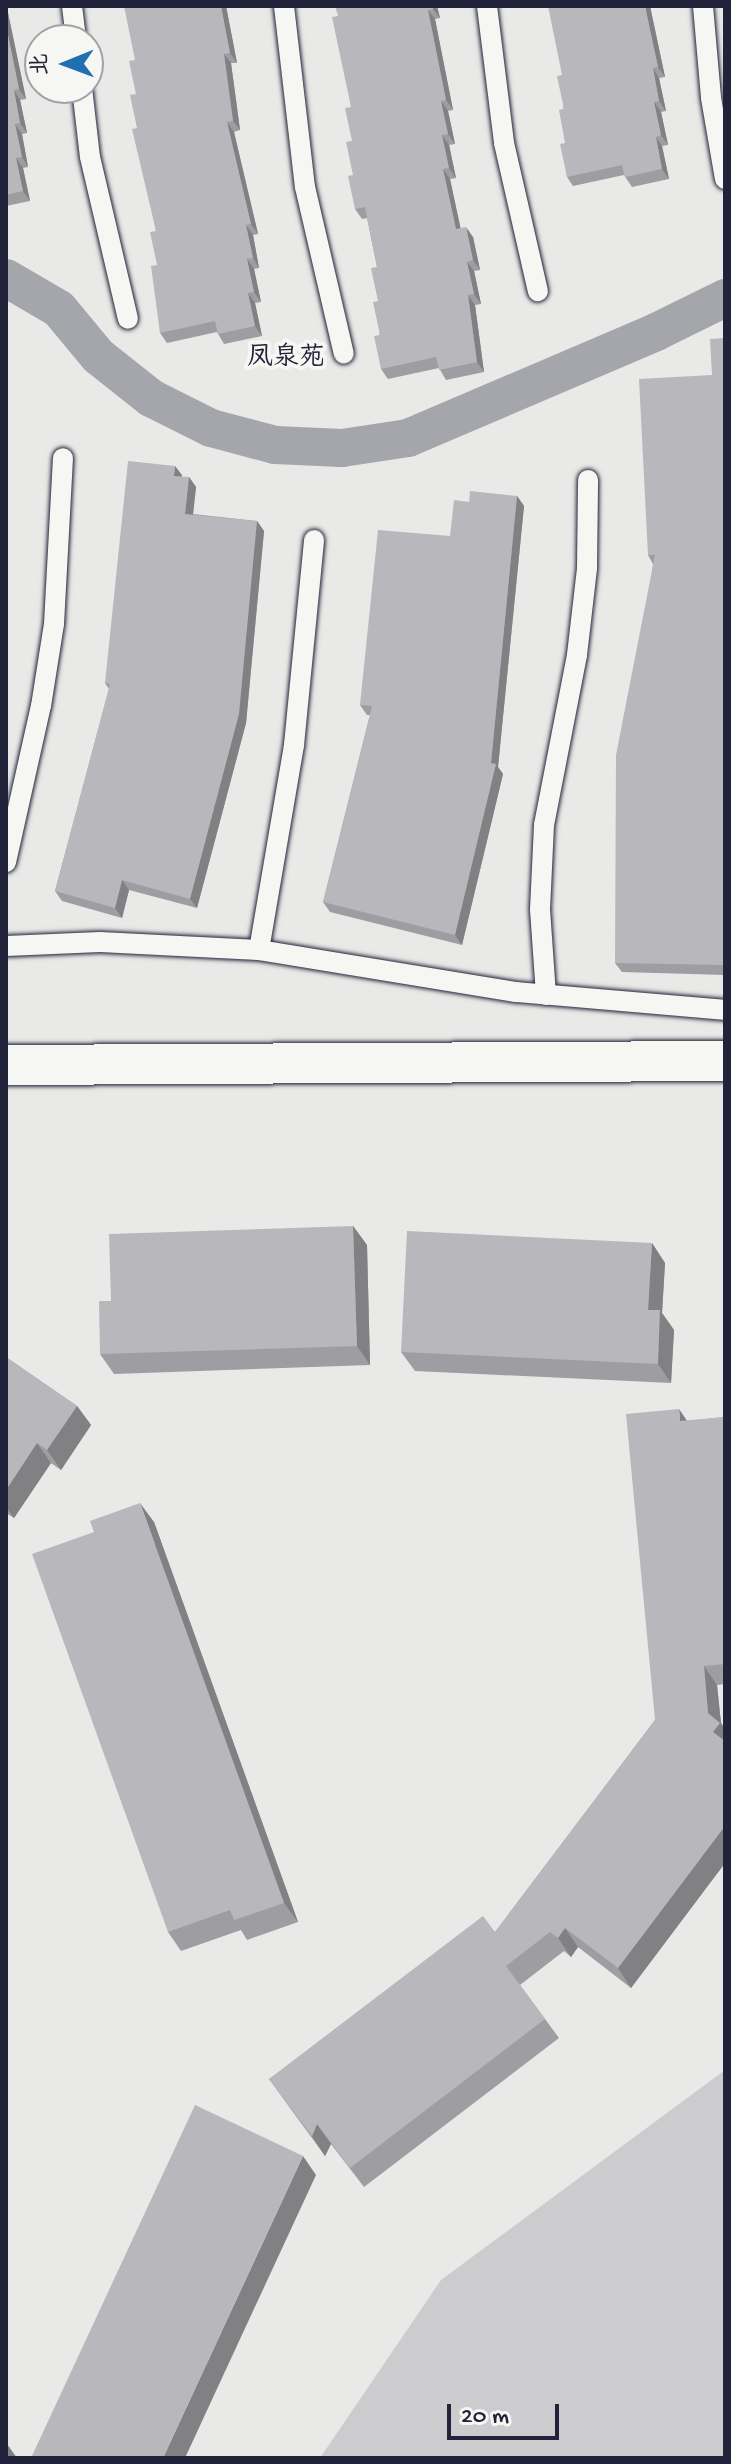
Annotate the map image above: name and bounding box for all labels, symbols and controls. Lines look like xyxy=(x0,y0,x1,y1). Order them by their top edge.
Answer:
north arrow xyxy=(24,24,104,104)
text: 北 xyxy=(29,53,55,76)
district label: 凤泉苑 xyxy=(247,344,325,376)
scale bar xyxy=(451,2388,563,2438)
text: 20 m xyxy=(461,2403,509,2432)

